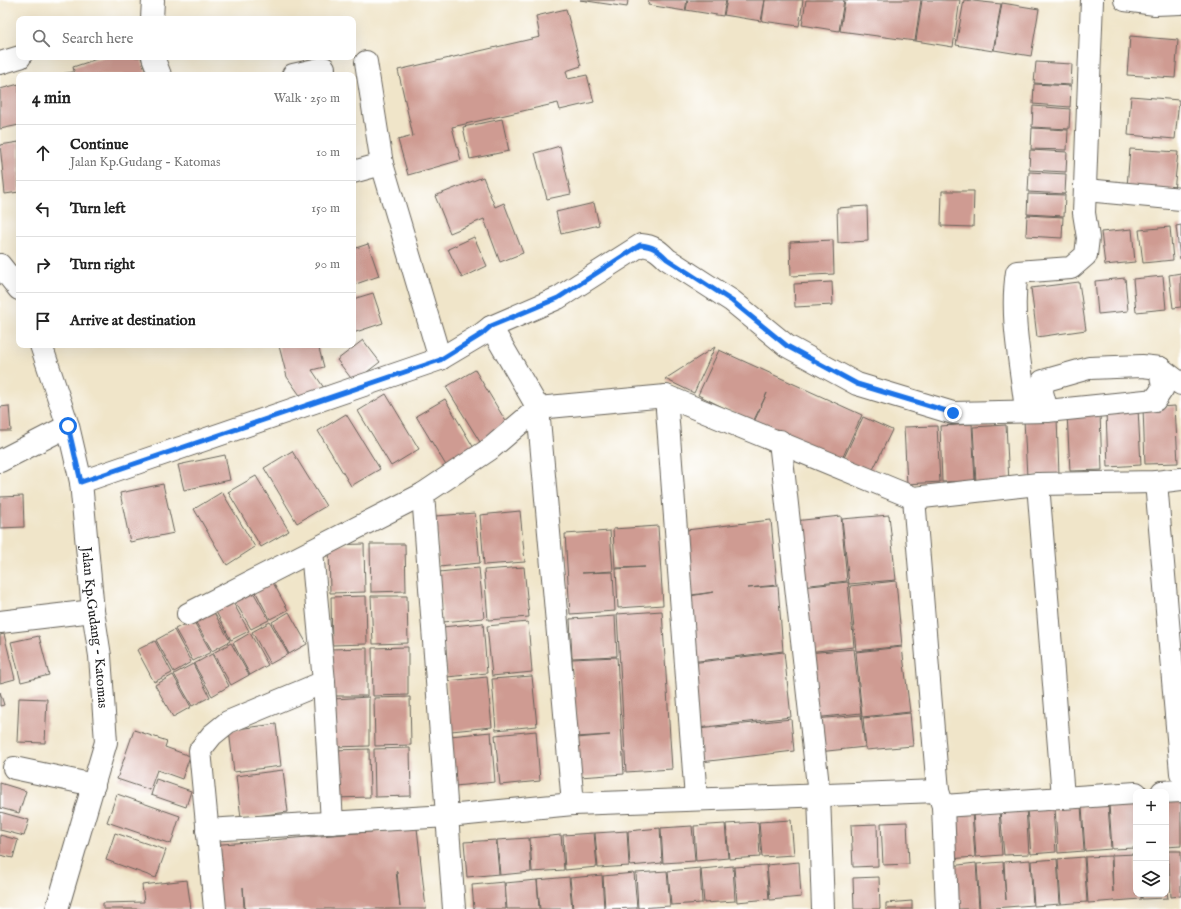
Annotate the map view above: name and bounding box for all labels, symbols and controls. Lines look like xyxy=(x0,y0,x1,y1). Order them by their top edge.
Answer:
search box xyxy=(16,16,356,60)
icon: search xyxy=(30,27,52,49)
text: Search here xyxy=(62,29,133,48)
text: 4 min xyxy=(32,88,71,109)
text: Walk · 250 m xyxy=(274,90,340,107)
text: Continue xyxy=(70,135,128,154)
icon: ahead xyxy=(32,142,54,164)
text: 10 m xyxy=(316,144,340,161)
text: Jalan Kp.Gudang - Katomas xyxy=(70,154,221,171)
icon: left xyxy=(32,198,54,220)
text: Turn left xyxy=(70,199,126,218)
text: 150 m xyxy=(311,200,340,217)
icon: right xyxy=(32,254,54,276)
text: Turn right xyxy=(70,255,135,274)
text: 90 m xyxy=(315,256,340,273)
icon: arrive xyxy=(32,310,54,332)
text: Arrive at destination xyxy=(70,311,196,330)
route end xyxy=(944,404,962,422)
route start xyxy=(59,417,77,435)
street label: Jalan Kp.Gudang - Katomas xyxy=(77,544,112,709)
map controls xyxy=(1133,789,1169,897)
button: + xyxy=(1133,789,1169,825)
button: − xyxy=(1133,825,1169,861)
button: layers xyxy=(1133,861,1169,897)

